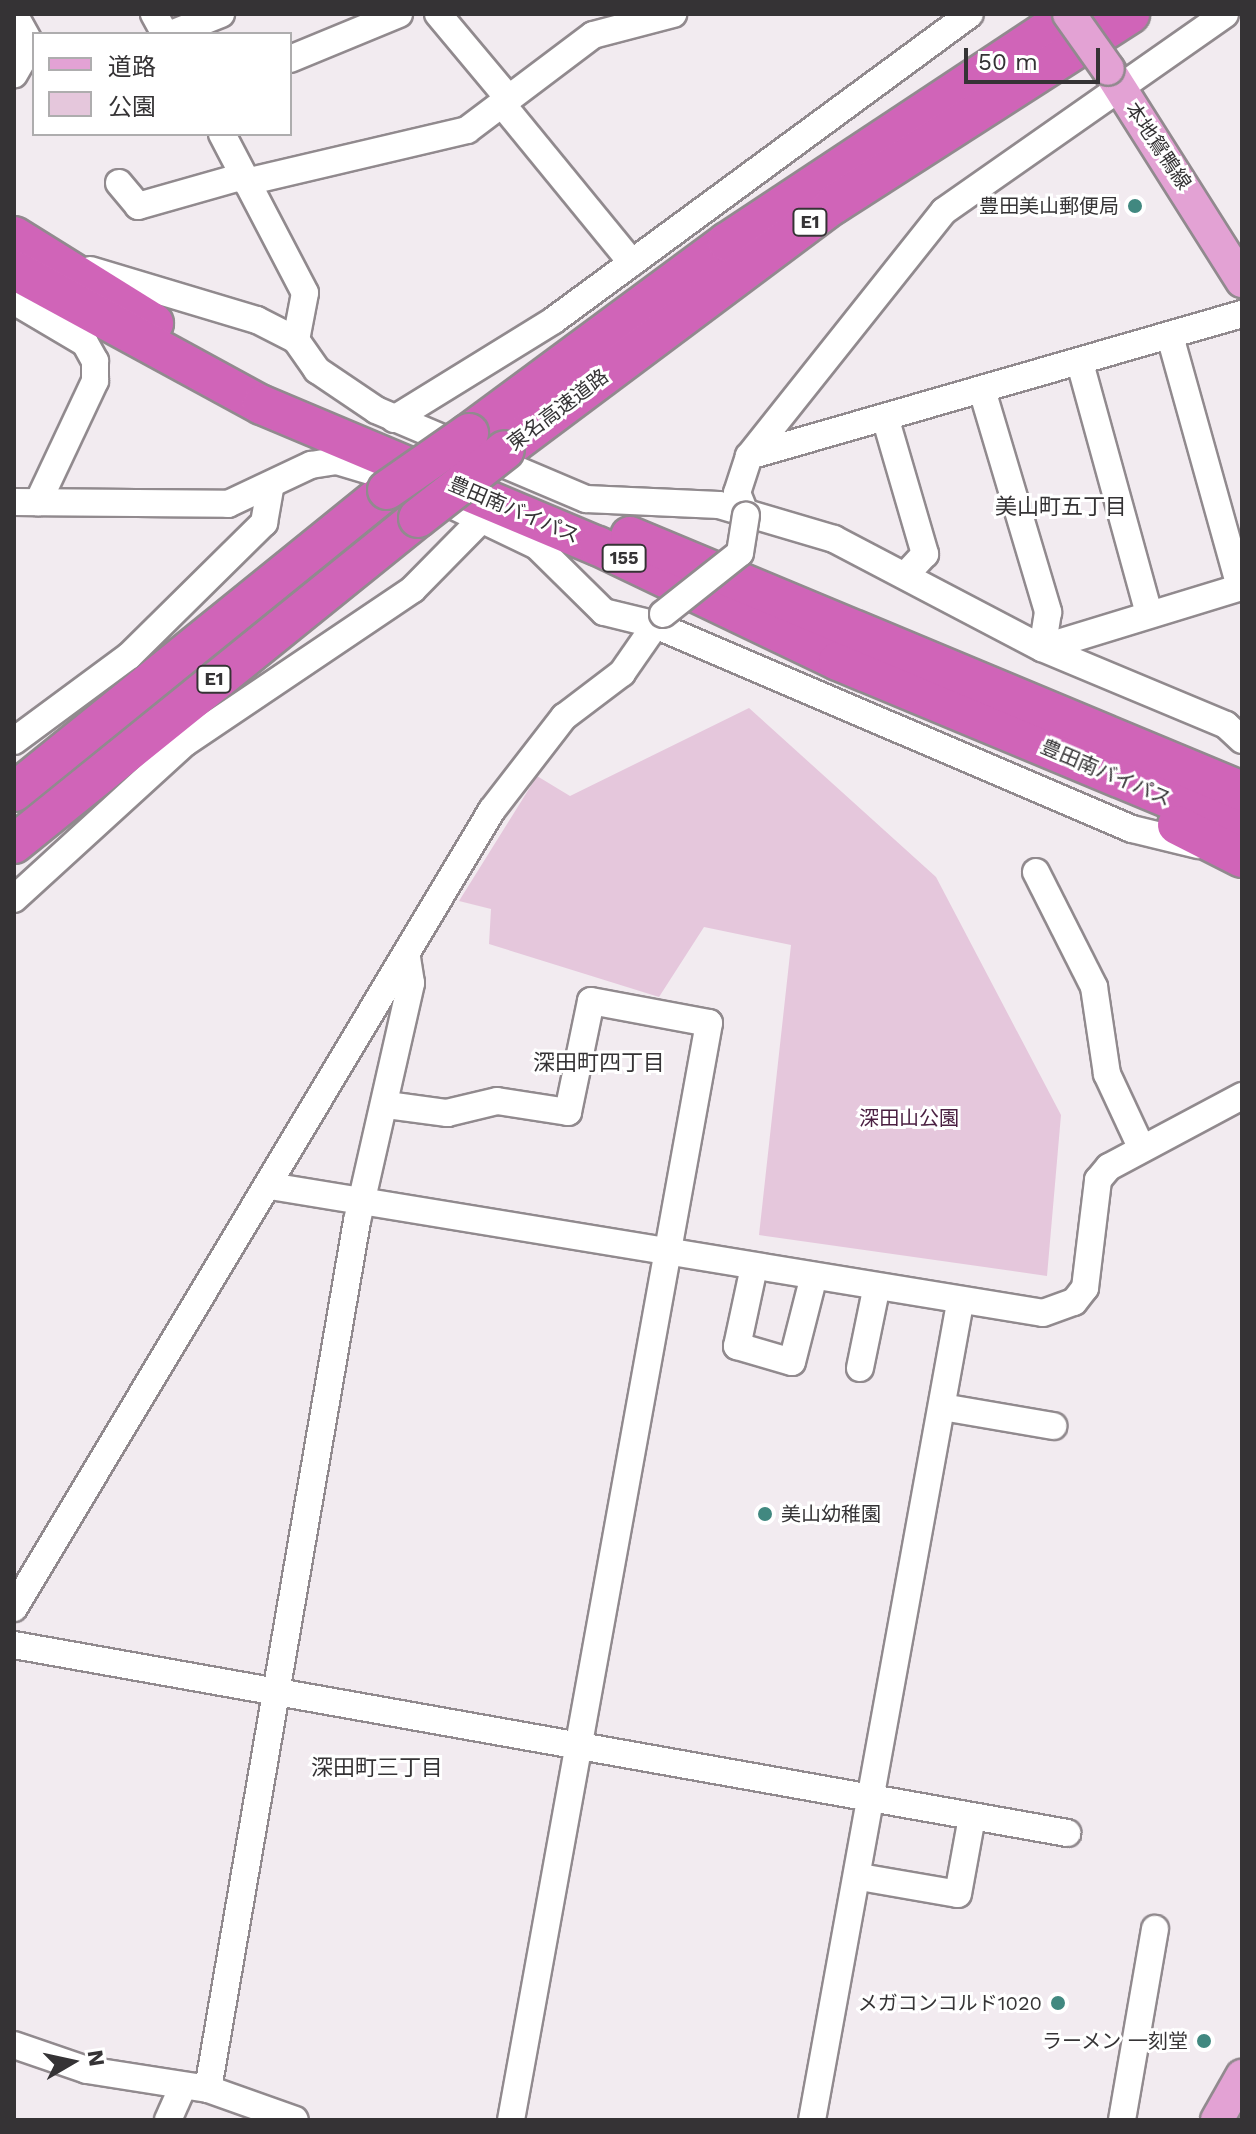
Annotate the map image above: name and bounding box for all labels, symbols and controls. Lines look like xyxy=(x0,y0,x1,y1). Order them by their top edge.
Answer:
legend xyxy=(32,32,292,136)
scale bar xyxy=(968,32,1104,82)
text: 50 m xyxy=(978,48,1038,76)
text: 道路 xyxy=(108,53,156,81)
text: 公園 xyxy=(108,93,156,121)
street label: 本地鴛鴨線 xyxy=(1120,98,1196,194)
place label: 豊田美山郵便局 xyxy=(979,194,1119,218)
marker: 豊田美山郵便局 xyxy=(1126,197,1144,215)
road number: E1 xyxy=(792,208,828,236)
street label: 東名高速道路 xyxy=(503,364,613,456)
street label: 豊田南バイパス xyxy=(445,472,583,548)
district label: 美山町五丁目 xyxy=(995,494,1127,520)
road number: 155 xyxy=(600,544,648,572)
road number: E1 xyxy=(196,665,232,693)
street label: 豊田南バイパス xyxy=(1037,735,1175,811)
district label: 深田町四丁目 xyxy=(533,1050,665,1076)
park label: 深田山公園 xyxy=(859,1106,959,1130)
place label: 美山幼稚園 xyxy=(781,1502,881,1526)
marker: 美山幼稚園 xyxy=(756,1505,774,1523)
district label: 深田町三丁目 xyxy=(311,1755,443,1781)
place label: メガコンコルド1020 xyxy=(858,1991,1042,2015)
marker: メガコンコルド1020 xyxy=(1049,1994,1067,2012)
north arrow xyxy=(32,2022,112,2102)
place label: ラーメン 一刻堂 xyxy=(1041,2029,1188,2053)
marker: ラーメン 一刻堂 xyxy=(1195,2032,1213,2050)
text: N xyxy=(83,2048,110,2068)

